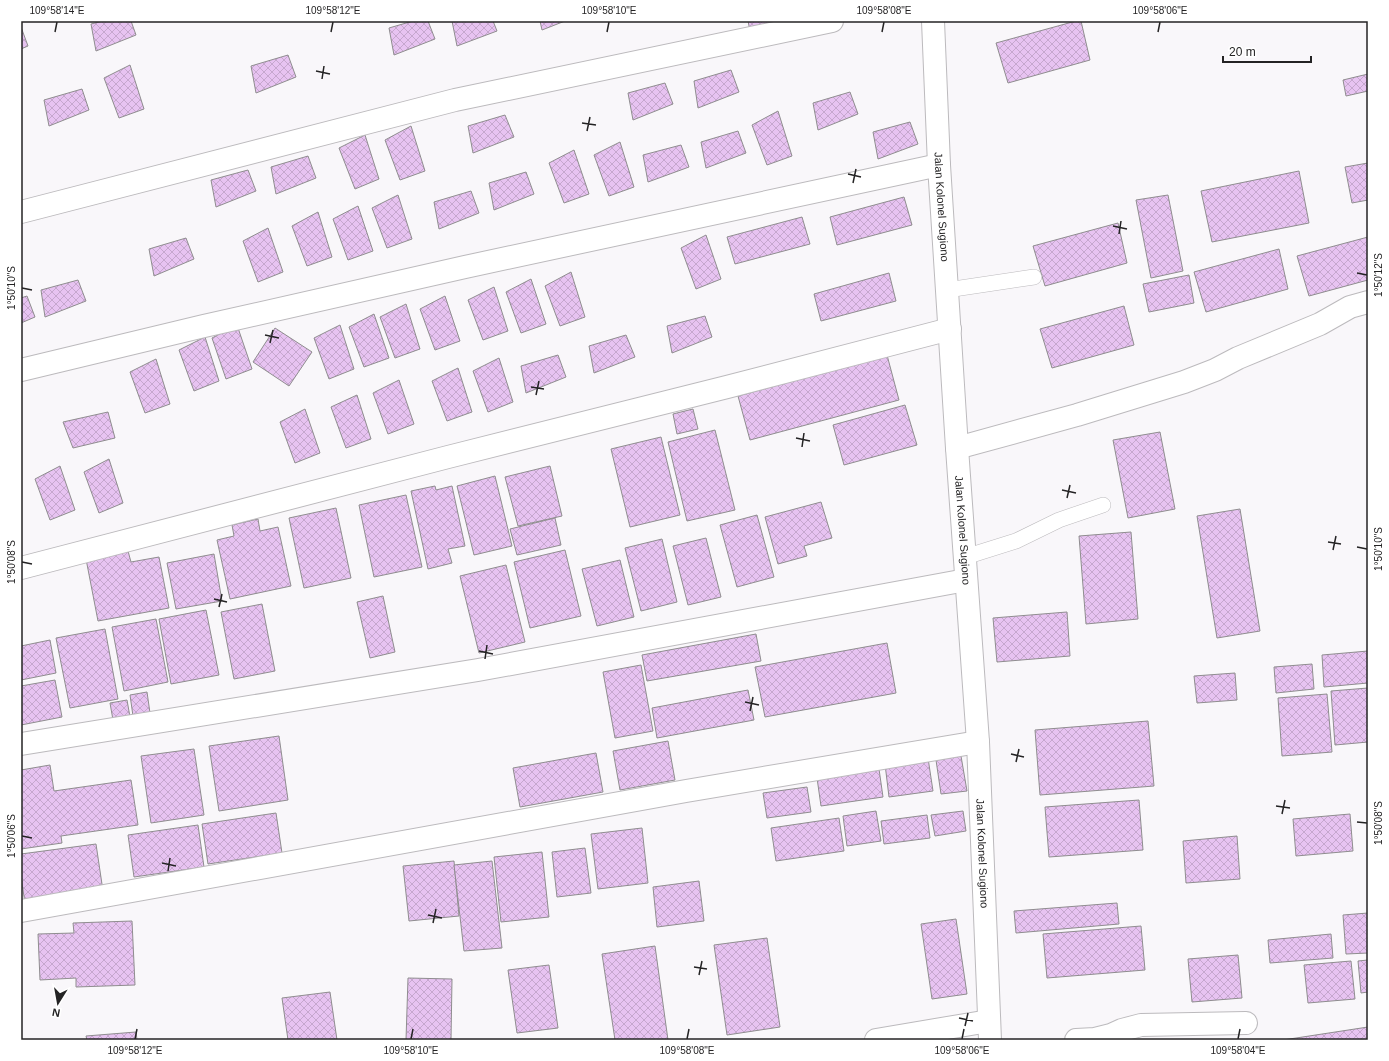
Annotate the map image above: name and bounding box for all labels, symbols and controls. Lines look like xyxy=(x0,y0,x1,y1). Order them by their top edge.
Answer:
text: 109°58'14"E xyxy=(29,5,85,16)
text: 109°58'12"E xyxy=(305,5,361,16)
text: 109°58'10"E xyxy=(581,5,637,16)
text: 109°58'08"E xyxy=(856,5,912,16)
text: 109°58'06"E xyxy=(1132,5,1188,16)
scale bar xyxy=(1223,38,1311,64)
text: 20 m xyxy=(1229,45,1256,59)
street label: Jalan Kolonel Sugiono xyxy=(932,152,951,262)
text: 1°50'12"S xyxy=(1373,253,1384,297)
text: 1°50'10"S xyxy=(6,266,17,310)
street label: Jalan Kolonel Sugiono xyxy=(953,475,973,585)
text: 1°50'10"S xyxy=(1373,527,1384,571)
text: 1°50'08"S xyxy=(6,540,17,584)
street label: Jalan Kolonel Sugiono xyxy=(974,798,991,908)
text: 1°50'08"S xyxy=(1373,801,1384,845)
text: 1°50'06"S xyxy=(6,814,17,858)
north arrow xyxy=(38,983,78,1023)
text: N xyxy=(51,1006,61,1019)
text: 109°58'12"E xyxy=(107,1045,163,1056)
text: 109°58'10"E xyxy=(383,1045,439,1056)
text: 109°58'08"E xyxy=(659,1045,715,1056)
text: 109°58'06"E xyxy=(934,1045,990,1056)
text: 109°58'04"E xyxy=(1210,1045,1266,1056)

